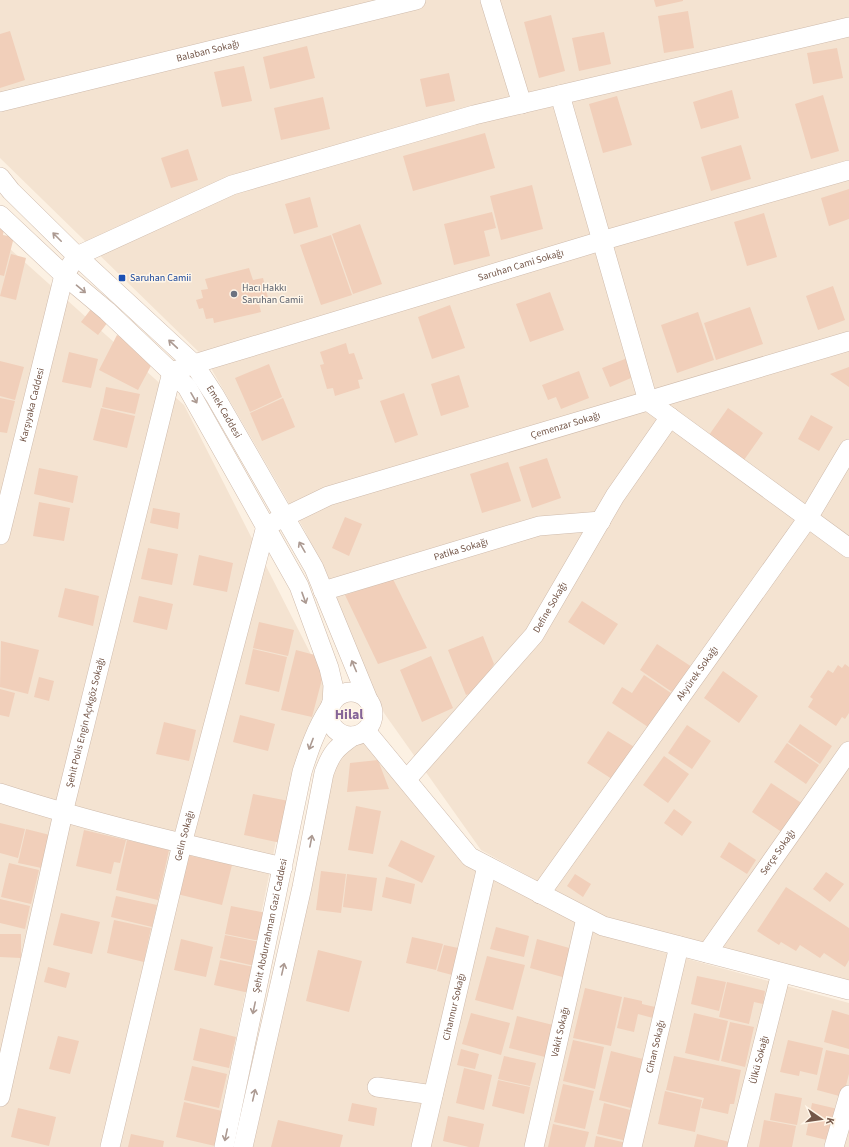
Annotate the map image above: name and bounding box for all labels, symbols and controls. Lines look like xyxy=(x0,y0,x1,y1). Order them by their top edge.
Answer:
street label: Balaban Sokağı xyxy=(175,37,241,66)
one-way arrow xyxy=(52,232,62,242)
street label: Saruhan Cami Sokağı xyxy=(476,246,565,285)
place label: Saruhan Camii xyxy=(130,271,191,285)
marker: Saruhan Camii xyxy=(117,273,127,283)
place label: Hacı Hakkı Saruhan Camii xyxy=(242,281,303,307)
one-way arrow xyxy=(75,284,86,293)
marker: Hacı Hakkı Saruhan Camii xyxy=(229,289,239,299)
one-way arrow xyxy=(168,339,178,349)
street label: Karşıyaka Caddesi xyxy=(16,366,48,443)
street label: Emek Caddesi xyxy=(203,383,245,441)
one-way arrow xyxy=(190,392,198,404)
street label: Çemenzar Sokağı xyxy=(529,408,602,442)
street label: Patika Sokağı xyxy=(432,535,490,564)
one-way arrow xyxy=(298,542,306,554)
street label: Define Sokağı xyxy=(530,579,571,636)
one-way arrow xyxy=(300,591,308,603)
street label: Akyürek Sokağı xyxy=(673,643,722,703)
street label: Şehit Polis Engin Açıkgöz Sokağı xyxy=(63,656,108,789)
one-way arrow xyxy=(350,661,358,673)
district label: Hilal xyxy=(335,705,363,725)
one-way arrow xyxy=(306,737,314,749)
street label: Gelin Sokağı xyxy=(171,809,198,863)
street label: Serçe Sokağı xyxy=(757,827,799,878)
one-way arrow xyxy=(307,835,315,848)
street label: Şehit Abdurrahman Gazi Caddesi xyxy=(249,857,291,994)
one-way arrow xyxy=(280,962,288,975)
street label: Cihannur Sokağı xyxy=(439,972,469,1042)
one-way arrow xyxy=(249,1001,257,1014)
street label: Vakit Sokağı xyxy=(548,1006,573,1058)
street label: Cihan Sokağı xyxy=(642,1019,668,1075)
street label: Ülkü Sokağı xyxy=(746,1034,772,1085)
one-way arrow xyxy=(251,1089,259,1102)
north arrow xyxy=(801,1099,841,1139)
text: K xyxy=(822,1116,838,1126)
one-way arrow xyxy=(222,1128,230,1141)

